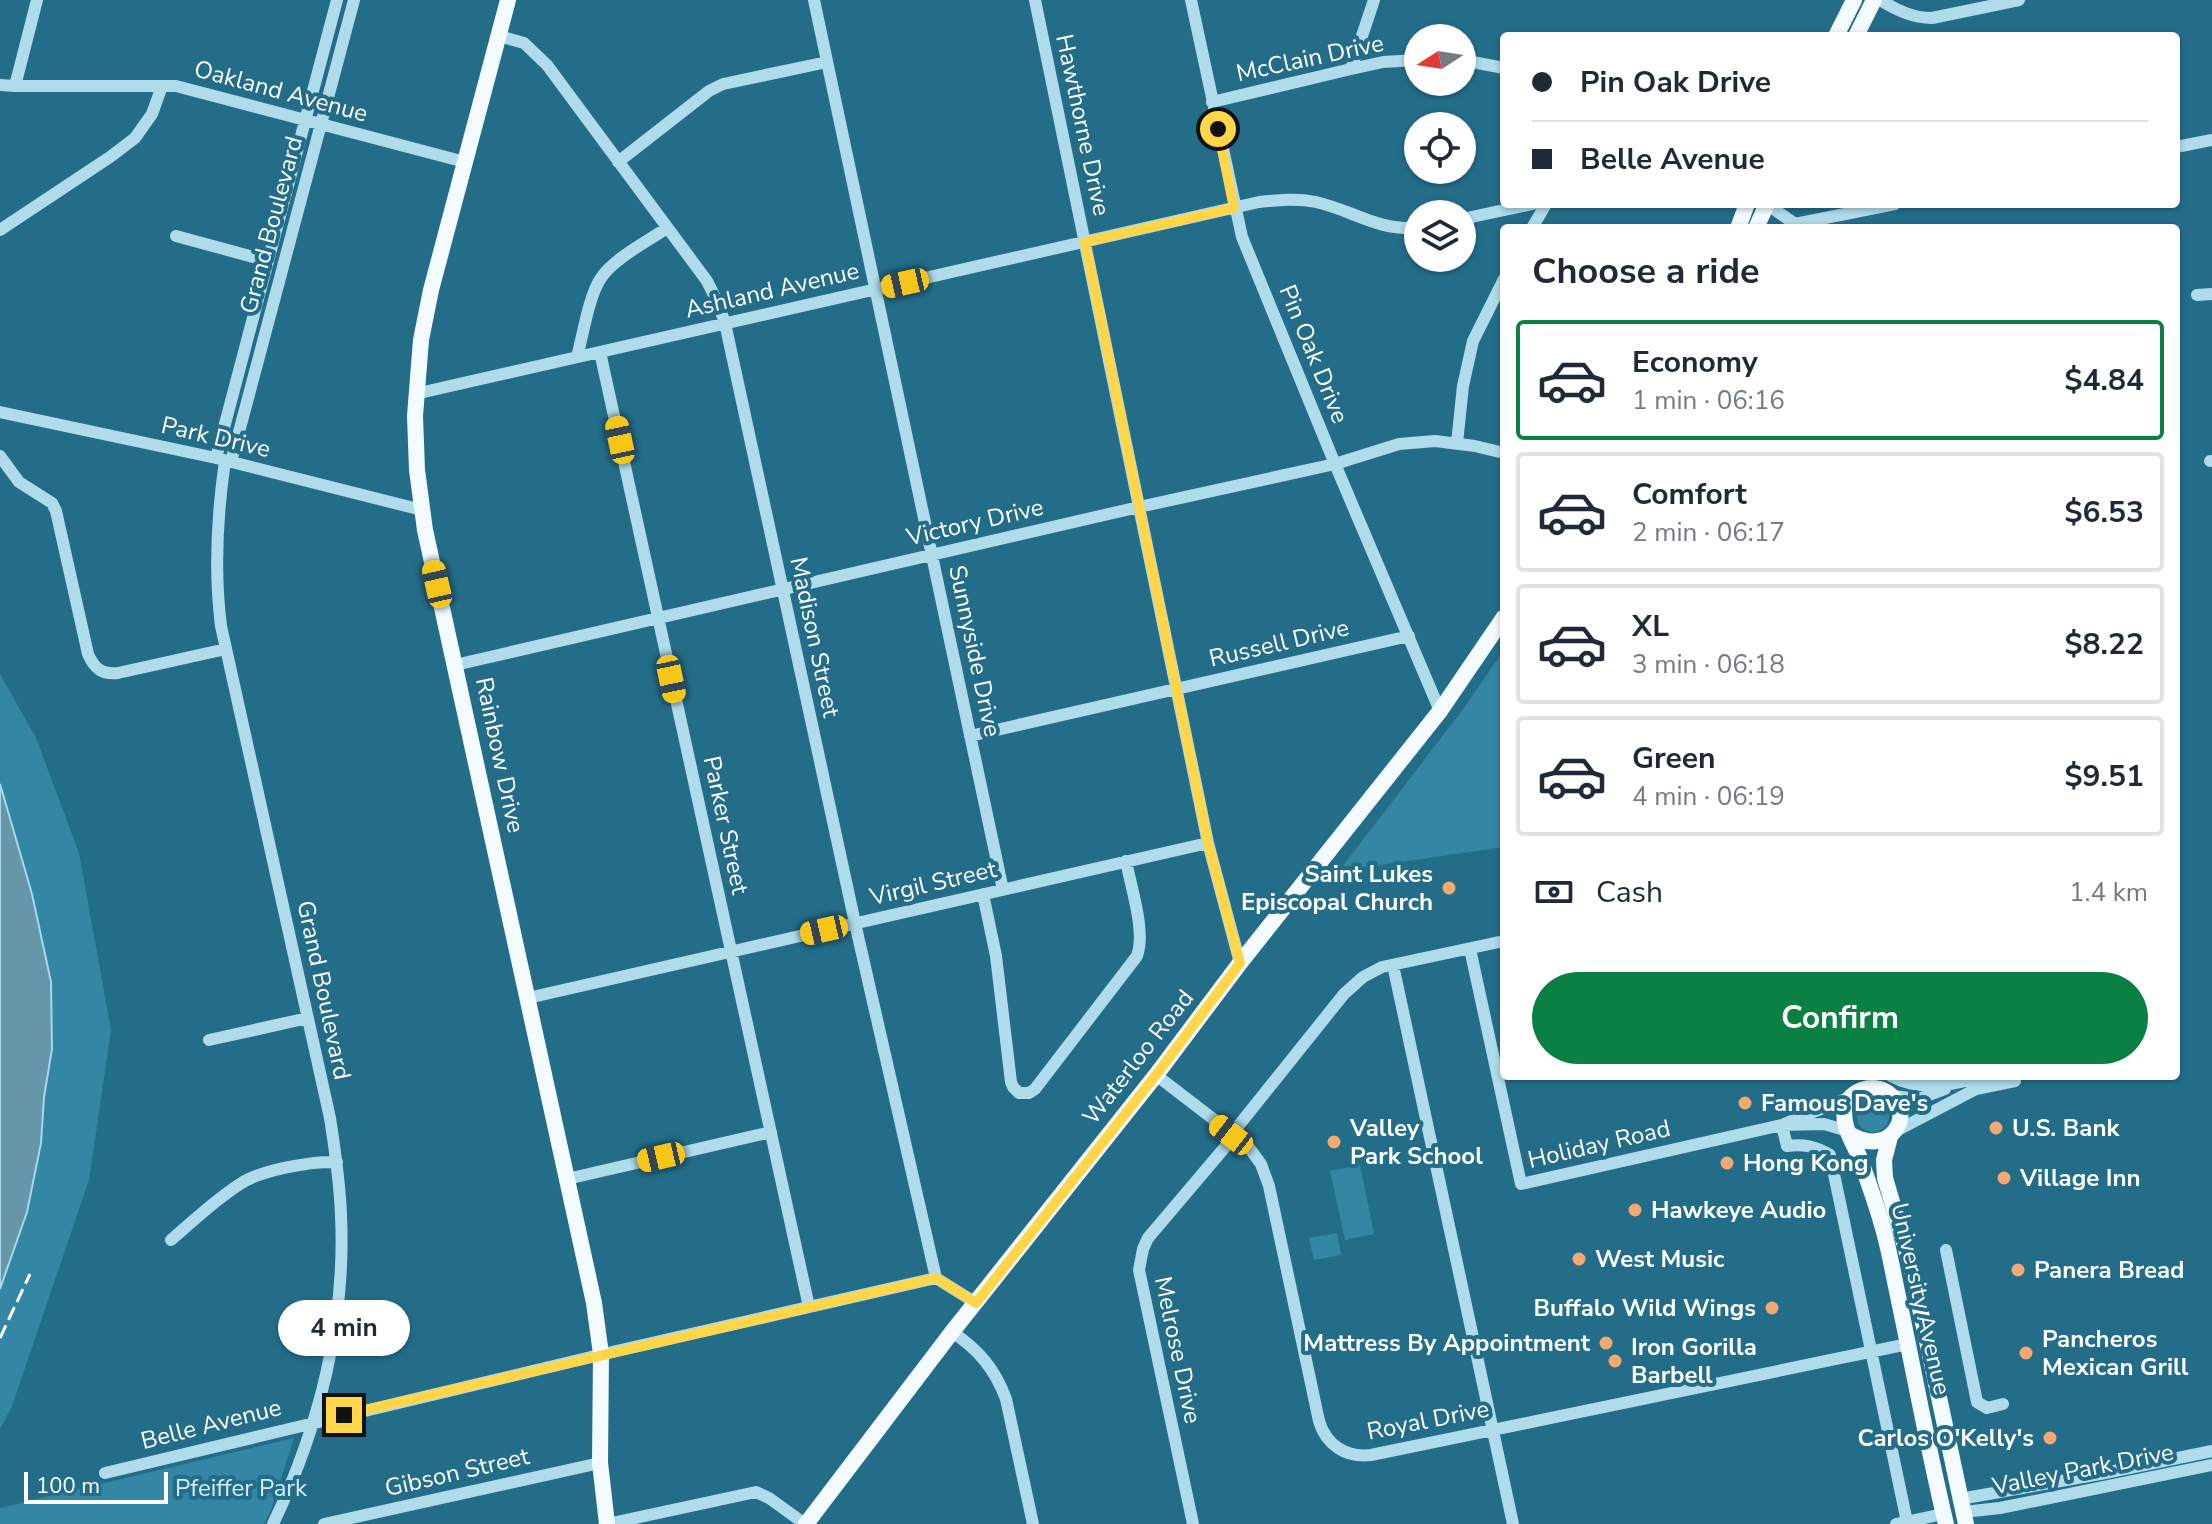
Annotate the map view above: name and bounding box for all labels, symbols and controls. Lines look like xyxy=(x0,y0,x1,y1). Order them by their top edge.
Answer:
north arrow xyxy=(1404,24,1476,96)
map controls xyxy=(1404,24,1476,272)
street label: McClain Drive xyxy=(1233,27,1387,89)
street label: Hawthorne Drive xyxy=(1048,31,1118,219)
street label: Oakland Avenue xyxy=(191,52,371,130)
text: Pin Oak Drive xyxy=(1580,62,1771,103)
route start xyxy=(1200,111,1236,147)
button: locate xyxy=(1404,112,1476,184)
street label: Grand Boulevard xyxy=(232,133,310,317)
text: Belle Avenue xyxy=(1580,139,1765,180)
button: layers xyxy=(1404,200,1476,272)
text: Choose a ride xyxy=(1532,247,1760,296)
street label: Ashland Avenue xyxy=(682,254,862,326)
car xyxy=(879,266,931,300)
street label: Pin Oak Drive xyxy=(1272,280,1356,428)
text: Economy xyxy=(1632,342,1758,383)
icon: car xyxy=(1536,344,1608,416)
text: $4.84 xyxy=(2065,360,2144,401)
text: 1 min · 06:16 xyxy=(1632,383,1785,418)
street label: Park Drive xyxy=(158,409,274,465)
car xyxy=(603,414,637,466)
text: Comfort xyxy=(1632,474,1747,515)
icon: car xyxy=(1536,476,1608,548)
street label: Victory Drive xyxy=(902,491,1047,554)
text: $6.53 xyxy=(2065,492,2144,533)
text: 2 min · 06:17 xyxy=(1632,515,1785,550)
street label: Madison Street xyxy=(782,554,848,721)
car xyxy=(420,558,454,610)
street label: Sunnyside Drive xyxy=(941,562,1009,740)
text: XL xyxy=(1632,606,1669,647)
icon: car xyxy=(1536,608,1608,680)
street label: Russell Drive xyxy=(1206,611,1352,675)
text: $8.22 xyxy=(2065,624,2144,665)
text: 3 min · 06:18 xyxy=(1632,647,1785,682)
car xyxy=(654,653,688,705)
street label: Rainbow Drive xyxy=(468,674,532,836)
text: Green xyxy=(1632,738,1716,779)
icon: car xyxy=(1536,740,1608,812)
street label: Parker Street xyxy=(696,753,756,898)
text: $9.51 xyxy=(2065,756,2144,797)
text: 4 min · 06:19 xyxy=(1632,779,1785,814)
street label: Virgil Street xyxy=(866,853,1000,913)
place label: Saint Lukes Episcopal Church xyxy=(1241,858,1433,918)
icon: cash xyxy=(1532,870,1576,914)
text: Cash xyxy=(1596,872,1663,913)
text: 1.4 km xyxy=(2069,875,2148,910)
marker: Saint Lukes Episcopal Church xyxy=(1440,879,1458,897)
street label: Grand Boulevard xyxy=(289,898,359,1082)
car xyxy=(798,913,850,947)
button: Confirm xyxy=(1532,972,2148,1064)
street label: Waterloo Road xyxy=(1075,983,1201,1131)
place label: Famous Dave's xyxy=(1761,1087,1928,1119)
marker: Famous Dave's xyxy=(1736,1094,1754,1112)
car xyxy=(1205,1111,1257,1159)
place label: Valley Park School xyxy=(1349,1112,1483,1172)
street label: Holiday Road xyxy=(1525,1112,1673,1176)
place label: U.S. Bank xyxy=(2012,1112,2120,1144)
marker: U.S. Bank xyxy=(1987,1119,2005,1137)
marker: Valley Park School xyxy=(1325,1133,1343,1151)
car xyxy=(635,1140,687,1174)
place label: Hong Kong xyxy=(1743,1147,1868,1179)
marker: Hong Kong xyxy=(1718,1154,1736,1172)
place label: Village Inn xyxy=(2019,1162,2140,1194)
marker: Village Inn xyxy=(1995,1169,2013,1187)
place label: Hawkeye Audio xyxy=(1651,1194,1826,1226)
street label: University Avenue xyxy=(1883,1200,1959,1398)
marker: Hawkeye Audio xyxy=(1626,1201,1644,1219)
place label: West Music xyxy=(1595,1243,1725,1275)
marker: West Music xyxy=(1570,1250,1588,1268)
place label: Panera Bread xyxy=(2034,1254,2184,1286)
marker: Panera Bread xyxy=(2009,1261,2027,1279)
street label: Melrose Drive xyxy=(1147,1274,1209,1426)
place label: Buffalo Wild Wings xyxy=(1533,1292,1756,1324)
callout: 4 min xyxy=(278,1299,410,1355)
marker: Buffalo Wild Wings xyxy=(1763,1299,1781,1317)
text: 4 min xyxy=(310,1310,378,1345)
place label: Pancheros Mexican Grill xyxy=(2042,1323,2189,1383)
place label: Mattress By Appointment xyxy=(1303,1327,1591,1359)
place label: Iron Gorilla Barbell xyxy=(1631,1331,1757,1391)
marker: Mattress By Appointment xyxy=(1597,1334,1615,1352)
marker: Pancheros Mexican Grill xyxy=(2017,1344,2035,1362)
marker: Iron Gorilla Barbell xyxy=(1606,1352,1624,1370)
street label: Belle Avenue xyxy=(137,1391,285,1457)
street label: Royal Drive xyxy=(1364,1392,1492,1448)
route end xyxy=(326,1397,362,1433)
place label: Carlos O'Kelly's xyxy=(1858,1422,2034,1454)
marker: Carlos O'Kelly's xyxy=(2041,1429,2059,1447)
street label: Valley Park Drive xyxy=(1989,1436,2176,1502)
street label: Gibson Street xyxy=(382,1440,533,1504)
scale bar xyxy=(24,1468,168,1504)
text: 100 m xyxy=(36,1471,100,1501)
park label: Pfeiffer Park xyxy=(175,1472,308,1504)

